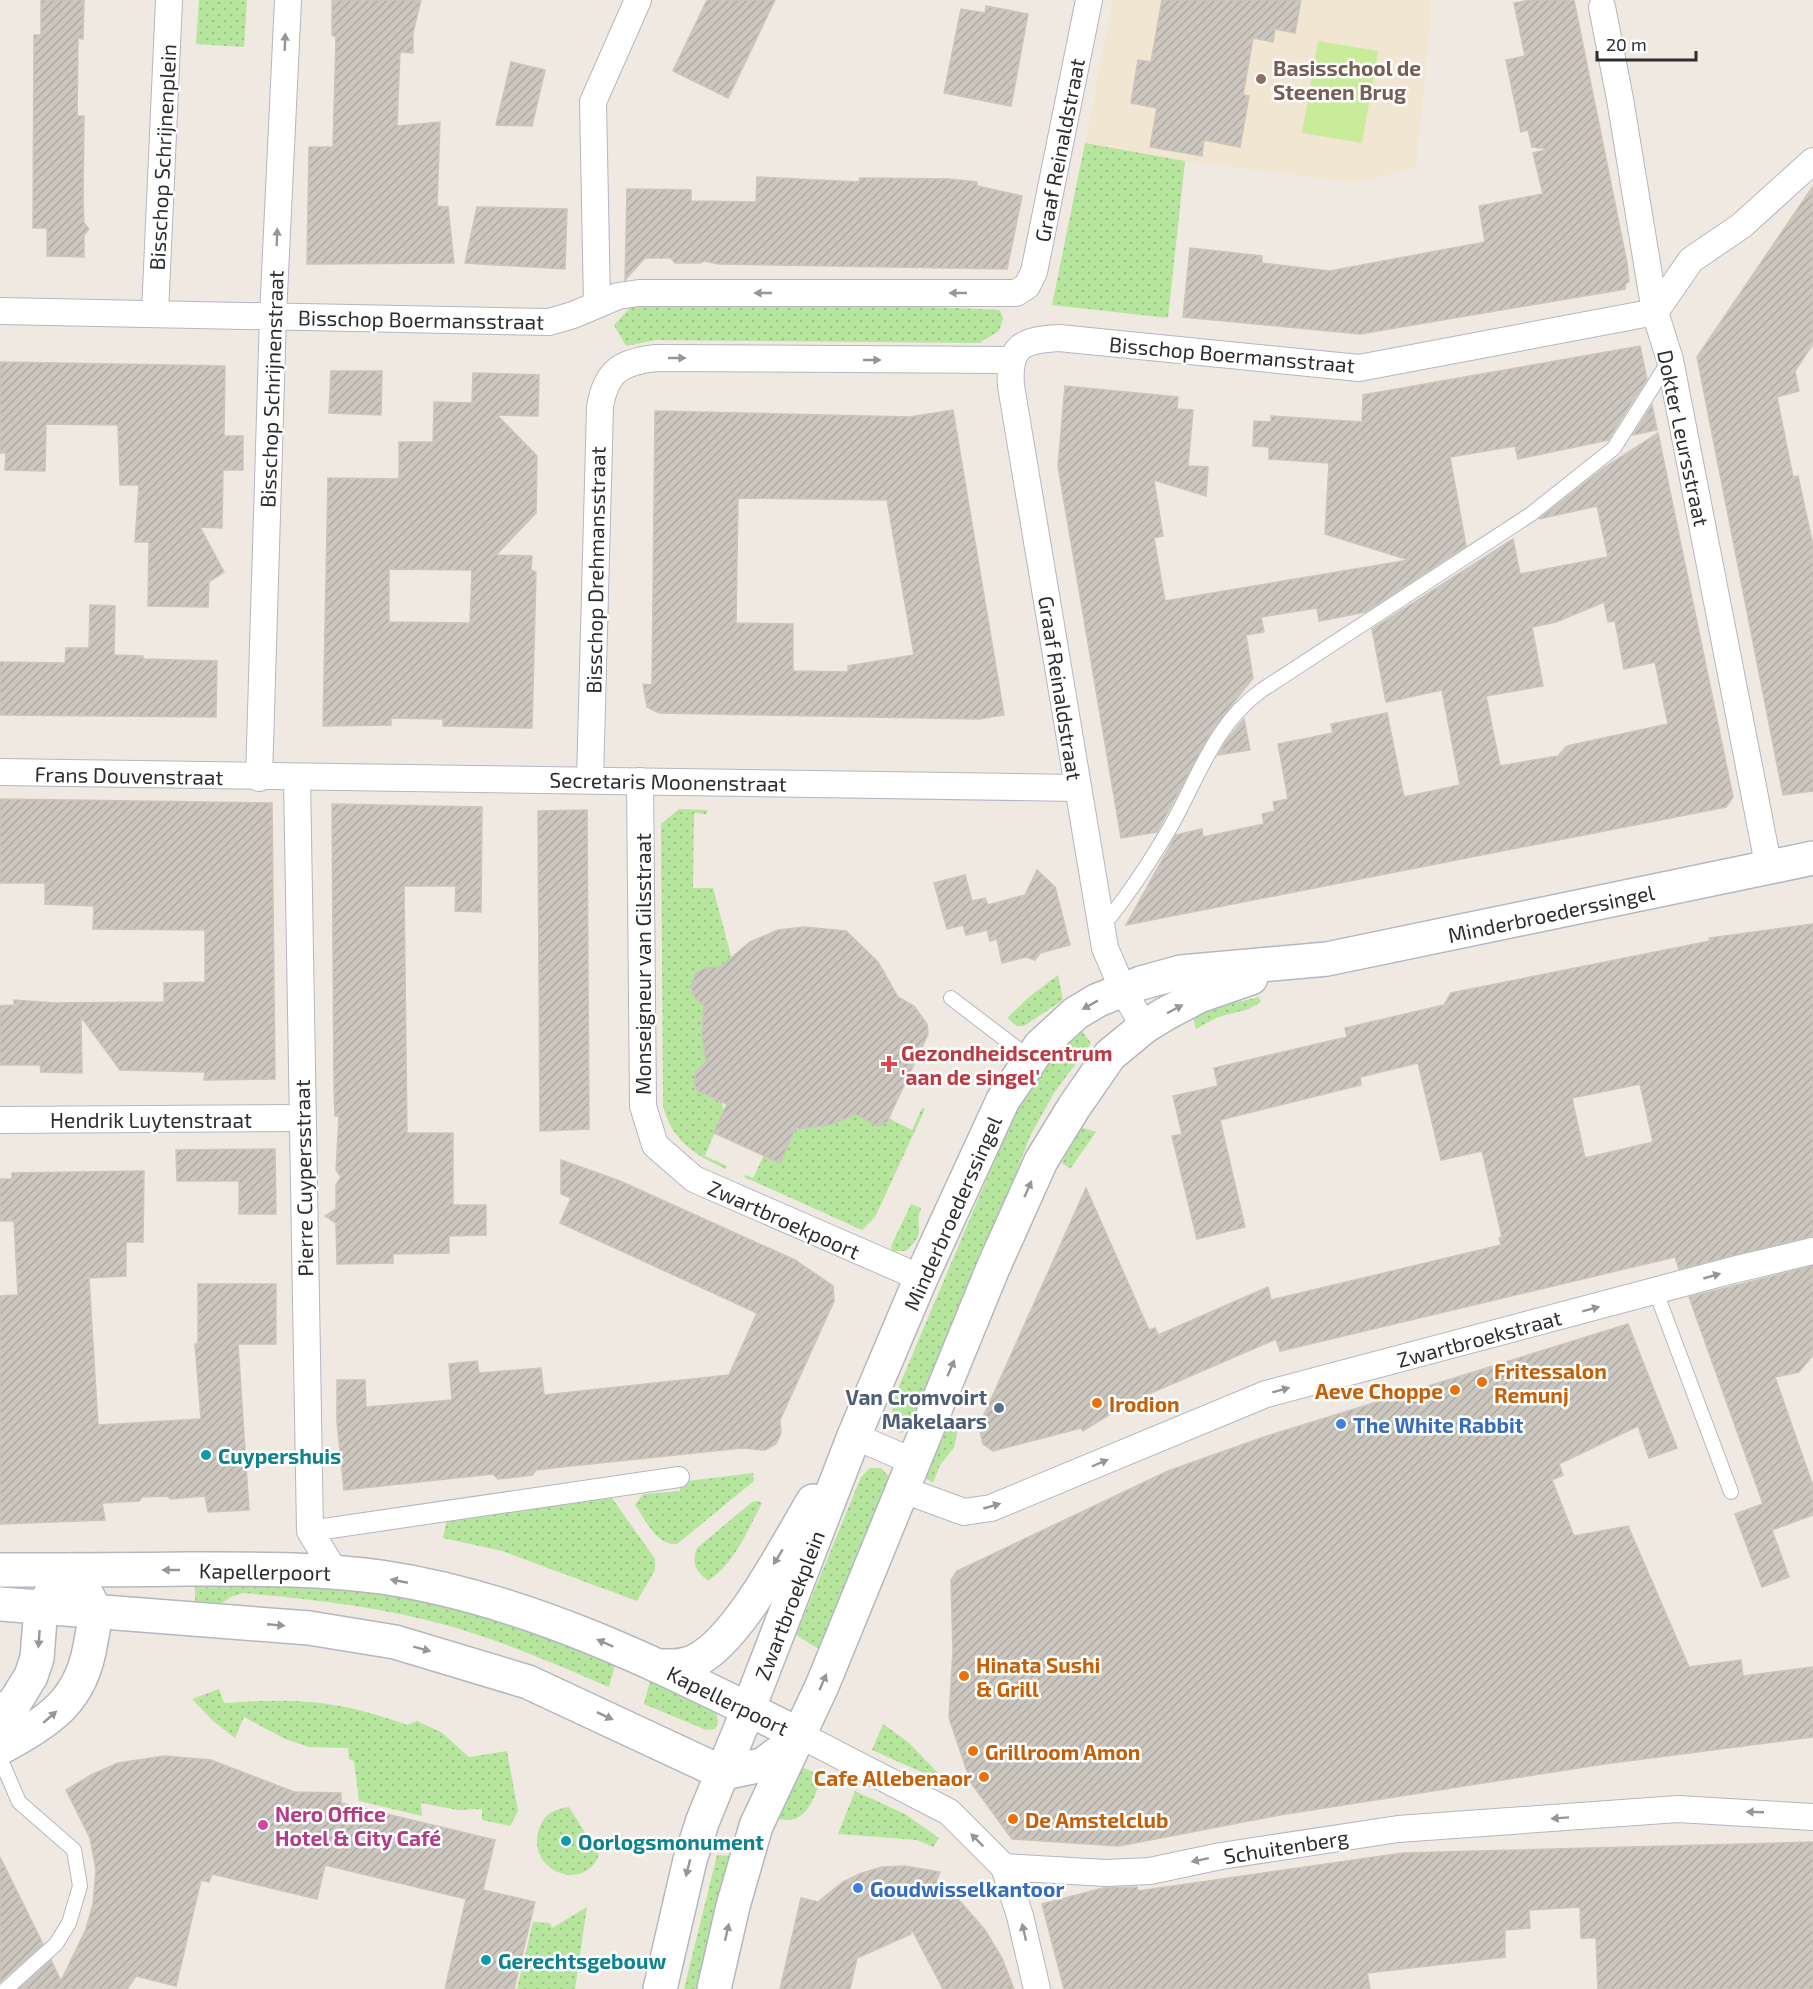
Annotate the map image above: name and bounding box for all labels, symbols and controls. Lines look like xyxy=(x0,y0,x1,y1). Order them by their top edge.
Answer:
scale bar xyxy=(1597,24,1696,62)
one-way arrow xyxy=(280,32,289,51)
text: 20 m xyxy=(1606,33,1647,55)
street label: Bisschop Schrijnenplein xyxy=(144,43,181,271)
place label: Basisschool de Steenen Brug xyxy=(1273,55,1421,104)
street label: Graaf Reinaldstraat xyxy=(1029,56,1089,244)
marker: Basisschool de Steenen Brug xyxy=(1254,72,1268,86)
one-way arrow xyxy=(272,227,281,246)
street label: Bisschop Schrijnenstraat xyxy=(254,270,289,508)
one-way arrow xyxy=(753,288,772,298)
one-way arrow xyxy=(948,288,967,298)
street label: Bisschop Boermansstraat xyxy=(298,304,544,334)
street label: Bisschop Boermansstraat xyxy=(1108,331,1356,377)
street label: Dokter Leursstraat xyxy=(1653,347,1715,529)
one-way arrow xyxy=(668,353,687,363)
one-way arrow xyxy=(863,355,882,365)
street label: Bisschop Drehmansstraat xyxy=(580,446,610,694)
street label: Graaf Reinaldstraat xyxy=(1034,594,1088,782)
street label: Frans Douvenstraat xyxy=(34,761,224,789)
street label: Secretaris Moonenstraat xyxy=(549,766,787,796)
street label: Monseigneur van Gilsstraat xyxy=(630,833,655,1095)
street label: Minderbroederssingel xyxy=(1445,879,1657,947)
one-way arrow xyxy=(1081,1000,1098,1010)
one-way arrow xyxy=(1166,1004,1183,1014)
place label: Gezondheidscentrum 'aan de singel' xyxy=(901,1040,1113,1089)
marker: Gezondheidscentrum 'aan de singel' xyxy=(882,1057,896,1071)
street label: Pierre Cuypersstraat xyxy=(289,1079,317,1277)
street label: Hendrik Luytenstraat xyxy=(50,1107,252,1132)
street label: Minderbroederssingel xyxy=(898,1111,1007,1314)
street label: Zwartbroekpoort xyxy=(704,1174,864,1264)
one-way arrow xyxy=(1023,1180,1033,1198)
one-way arrow xyxy=(1703,1271,1721,1280)
one-way arrow xyxy=(1582,1303,1600,1313)
street label: Zwartbroekstraat xyxy=(1394,1304,1564,1372)
place label: Fritessalon Remunj xyxy=(1494,1358,1607,1407)
one-way arrow xyxy=(946,1359,956,1377)
marker: Fritessalon Remunj xyxy=(1475,1375,1489,1389)
place label: Aeve Choppe xyxy=(1315,1378,1443,1403)
marker: Aeve Choppe xyxy=(1448,1383,1462,1397)
place label: Van Cromvoirt Makelaars xyxy=(846,1384,987,1433)
one-way arrow xyxy=(1272,1385,1290,1394)
place label: Irodion xyxy=(1109,1391,1180,1416)
marker: Irodion xyxy=(1090,1396,1104,1410)
marker: Van Cromvoirt Makelaars xyxy=(992,1401,1006,1415)
place label: The White Rabbit xyxy=(1353,1412,1524,1437)
marker: The White Rabbit xyxy=(1334,1417,1348,1431)
place label: Cuypershuis xyxy=(218,1443,341,1469)
marker: Cuypershuis xyxy=(199,1448,213,1462)
one-way arrow xyxy=(1091,1458,1109,1468)
one-way arrow xyxy=(983,1501,1001,1510)
street label: Zwartbroekplein xyxy=(749,1527,829,1683)
one-way arrow xyxy=(773,1549,784,1565)
street label: Kapellerpoort xyxy=(199,1557,331,1585)
one-way arrow xyxy=(162,1565,181,1574)
one-way arrow xyxy=(389,1576,408,1585)
one-way arrow xyxy=(266,1620,285,1630)
one-way arrow xyxy=(34,1629,44,1648)
one-way arrow xyxy=(596,1639,613,1648)
one-way arrow xyxy=(413,1645,431,1654)
place label: Hinata Sushi & Grill xyxy=(976,1652,1100,1701)
street label: Kapellerpoort xyxy=(663,1660,793,1740)
marker: Hinata Sushi & Grill xyxy=(957,1669,971,1683)
one-way arrow xyxy=(818,1672,828,1690)
one-way arrow xyxy=(42,1711,58,1724)
one-way arrow xyxy=(596,1712,613,1721)
place label: Grillroom Amon xyxy=(985,1739,1140,1764)
marker: Grillroom Amon xyxy=(966,1744,980,1758)
place label: Cafe Allebenaor xyxy=(814,1765,972,1790)
marker: Cafe Allebenaor xyxy=(977,1770,991,1784)
place label: Nero Office Hotel & City Café xyxy=(275,1801,441,1851)
place label: De Amstelclub xyxy=(1025,1807,1168,1832)
one-way arrow xyxy=(1745,1807,1764,1816)
marker: De Amstelclub xyxy=(1006,1812,1020,1826)
one-way arrow xyxy=(1551,1813,1570,1822)
marker: Nero Office Hotel & City Café xyxy=(256,1818,270,1832)
street label: Schuitenberg xyxy=(1222,1824,1351,1868)
place label: Oorlogsmonument xyxy=(578,1829,764,1854)
one-way arrow xyxy=(970,1833,984,1847)
marker: Oorlogsmonument xyxy=(559,1834,573,1848)
one-way arrow xyxy=(1191,1856,1209,1866)
one-way arrow xyxy=(683,1858,693,1877)
place label: Goudwisselkantoor xyxy=(870,1876,1064,1901)
marker: Goudwisselkantoor xyxy=(851,1881,865,1895)
one-way arrow xyxy=(723,1922,732,1941)
one-way arrow xyxy=(1018,1923,1028,1941)
place label: Gerechtsgebouw xyxy=(498,1948,666,1973)
marker: Gerechtsgebouw xyxy=(479,1953,493,1967)

